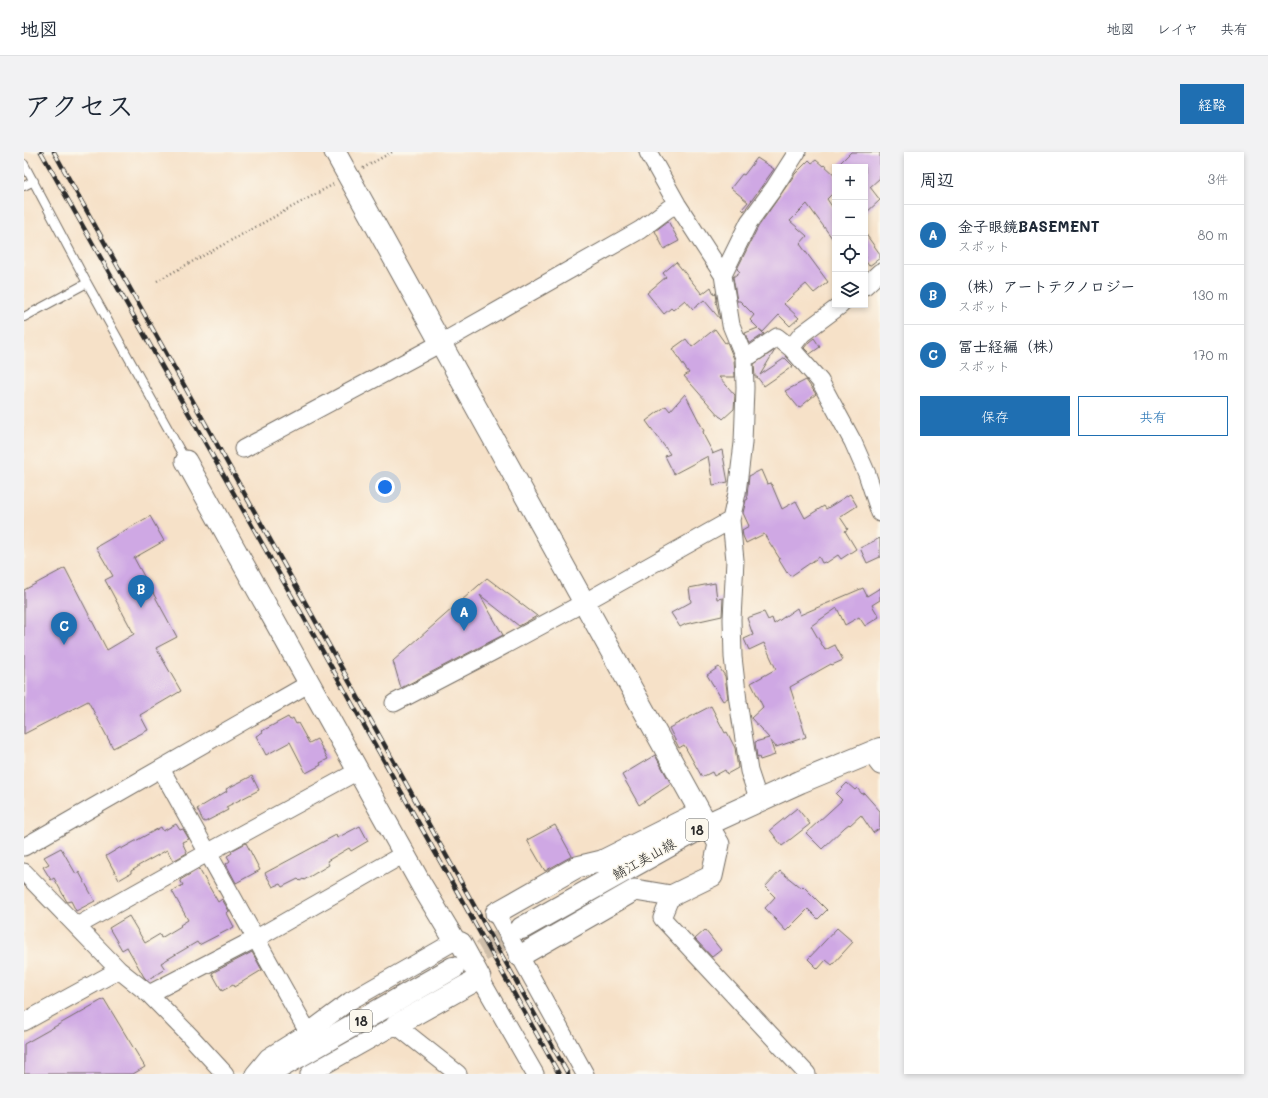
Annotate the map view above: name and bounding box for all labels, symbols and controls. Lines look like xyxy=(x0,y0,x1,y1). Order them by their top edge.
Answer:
text: 地図 xyxy=(20,16,58,41)
text: 地図 xyxy=(1107,19,1135,38)
text: レイヤ xyxy=(1157,19,1198,38)
text: 共有 xyxy=(1220,19,1248,38)
button: 経路 xyxy=(1180,84,1244,124)
text: アクセス xyxy=(24,87,134,123)
map controls xyxy=(832,164,868,308)
button: + xyxy=(832,164,868,200)
text: 周辺 xyxy=(920,168,954,190)
text: 3件 xyxy=(1207,170,1228,187)
button: − xyxy=(832,200,868,236)
text: 金子眼鏡BASEMENT xyxy=(958,216,1100,236)
text: A xyxy=(928,226,938,243)
text: 80 m xyxy=(1198,226,1228,243)
button: locate xyxy=(832,236,868,272)
text: スポット xyxy=(958,237,1010,254)
button: layers xyxy=(832,272,868,308)
text: （株）アートテクノロジー xyxy=(958,276,1135,296)
text: B xyxy=(929,286,937,303)
text: 130 m xyxy=(1192,286,1228,303)
text: スポット xyxy=(958,297,1010,314)
text: 冨士経編（株） xyxy=(958,336,1063,356)
text: C xyxy=(928,346,938,363)
text: 170 m xyxy=(1192,346,1228,363)
text: スポット xyxy=(958,357,1010,374)
button: 保存 xyxy=(920,396,1070,436)
button: 共有 xyxy=(1078,396,1228,436)
your location xyxy=(375,477,395,497)
pin: B xyxy=(128,575,154,608)
pin: A xyxy=(451,598,477,631)
pin: C xyxy=(51,612,77,645)
road number: 18 xyxy=(686,819,708,841)
street label: 鯖江美山線 xyxy=(609,833,679,884)
road number: 18 xyxy=(350,1010,372,1032)

